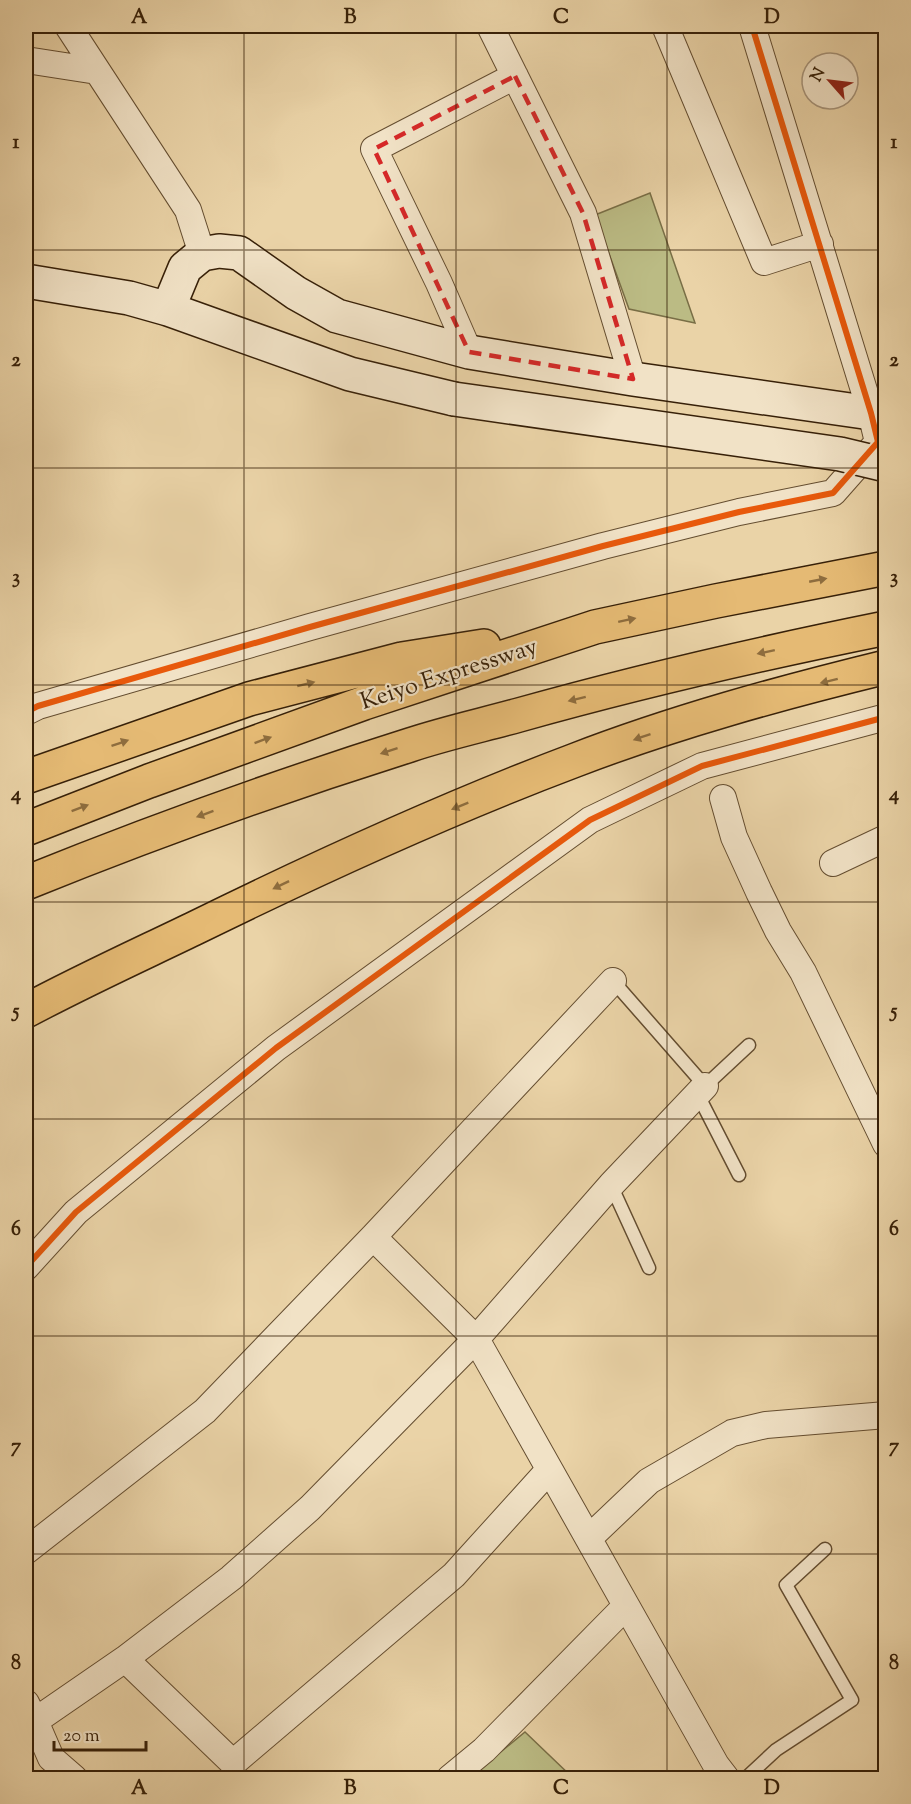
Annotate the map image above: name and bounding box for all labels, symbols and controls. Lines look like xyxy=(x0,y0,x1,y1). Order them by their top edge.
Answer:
text: A xyxy=(131,4,148,33)
text: B xyxy=(344,4,357,33)
text: C xyxy=(553,4,569,33)
text: D xyxy=(764,4,780,33)
north arrow xyxy=(800,51,860,111)
text: N xyxy=(806,64,832,86)
text: 1 xyxy=(13,129,20,158)
text: 1 xyxy=(891,129,898,158)
text: 2 xyxy=(11,347,21,376)
text: 2 xyxy=(889,347,899,376)
text: 3 xyxy=(12,564,20,593)
text: 3 xyxy=(890,564,898,593)
one-way arrow xyxy=(809,575,828,585)
one-way arrow xyxy=(618,615,637,624)
street label: Keiyo Expressway xyxy=(356,630,542,720)
one-way arrow xyxy=(757,648,776,657)
one-way arrow xyxy=(819,677,838,687)
one-way arrow xyxy=(297,679,315,688)
one-way arrow xyxy=(568,695,586,704)
one-way arrow xyxy=(633,733,651,743)
one-way arrow xyxy=(254,734,272,744)
one-way arrow xyxy=(111,737,129,747)
one-way arrow xyxy=(380,747,398,757)
text: 4 xyxy=(10,781,21,810)
text: 4 xyxy=(888,781,899,810)
one-way arrow xyxy=(450,801,468,811)
one-way arrow xyxy=(71,803,89,812)
one-way arrow xyxy=(196,810,214,820)
one-way arrow xyxy=(273,881,290,890)
text: 5 xyxy=(11,998,20,1027)
text: 5 xyxy=(889,998,898,1027)
text: 6 xyxy=(11,1216,21,1245)
text: 6 xyxy=(889,1216,899,1245)
text: 7 xyxy=(11,1433,22,1462)
text: 7 xyxy=(889,1433,900,1462)
text: 8 xyxy=(11,1650,21,1679)
text: 8 xyxy=(889,1650,899,1679)
scale bar xyxy=(54,1714,146,1752)
text: 20 m xyxy=(63,1724,100,1750)
text: A xyxy=(131,1775,148,1804)
text: B xyxy=(344,1775,357,1804)
text: C xyxy=(553,1775,569,1804)
text: D xyxy=(764,1775,780,1804)

